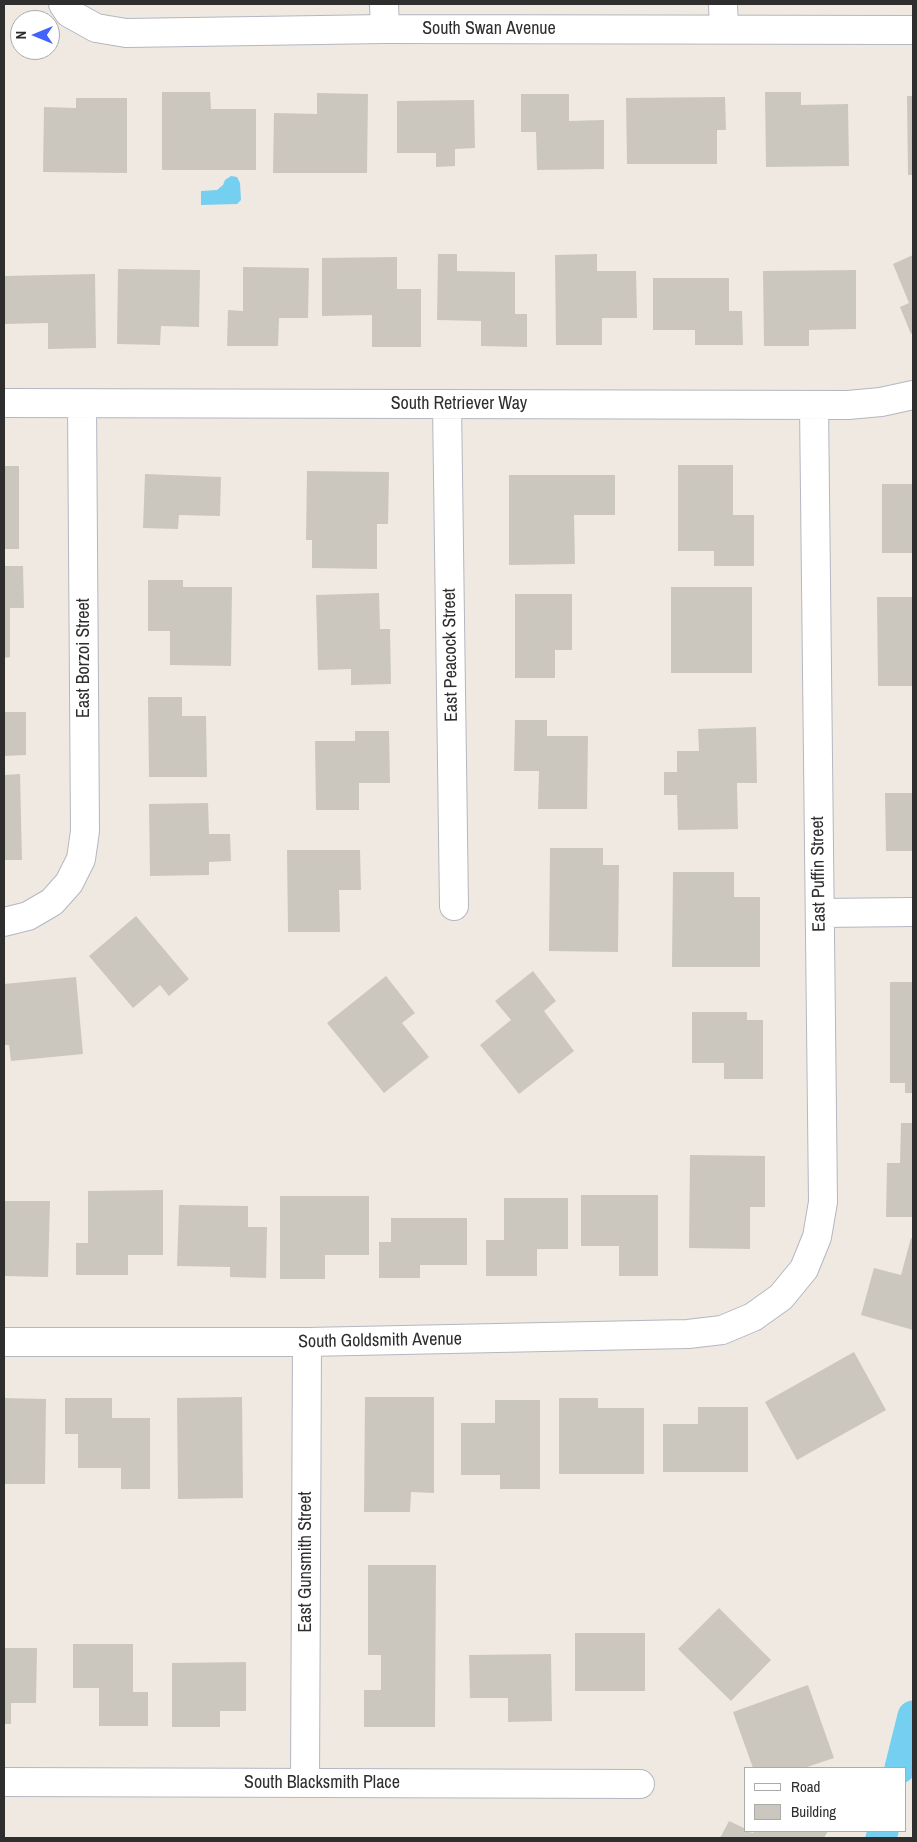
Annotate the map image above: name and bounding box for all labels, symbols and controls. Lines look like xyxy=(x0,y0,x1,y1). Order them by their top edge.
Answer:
north arrow xyxy=(10,10,60,60)
street label: South Swan Avenue xyxy=(422,18,556,40)
text: N xyxy=(12,31,30,39)
street label: South Retriever Way xyxy=(391,393,527,415)
street label: East Peacock Street xyxy=(439,588,463,722)
street label: East Borzoi Street xyxy=(73,598,95,718)
street label: East Puffin Street xyxy=(807,816,831,932)
street label: South Goldsmith Avenue xyxy=(298,1329,462,1353)
street label: East Gunsmith Street xyxy=(295,1491,317,1633)
legend xyxy=(744,1767,907,1832)
street label: South Blacksmith Place xyxy=(244,1772,400,1794)
text: Road xyxy=(791,1776,820,1797)
text: Building xyxy=(791,1801,836,1822)

